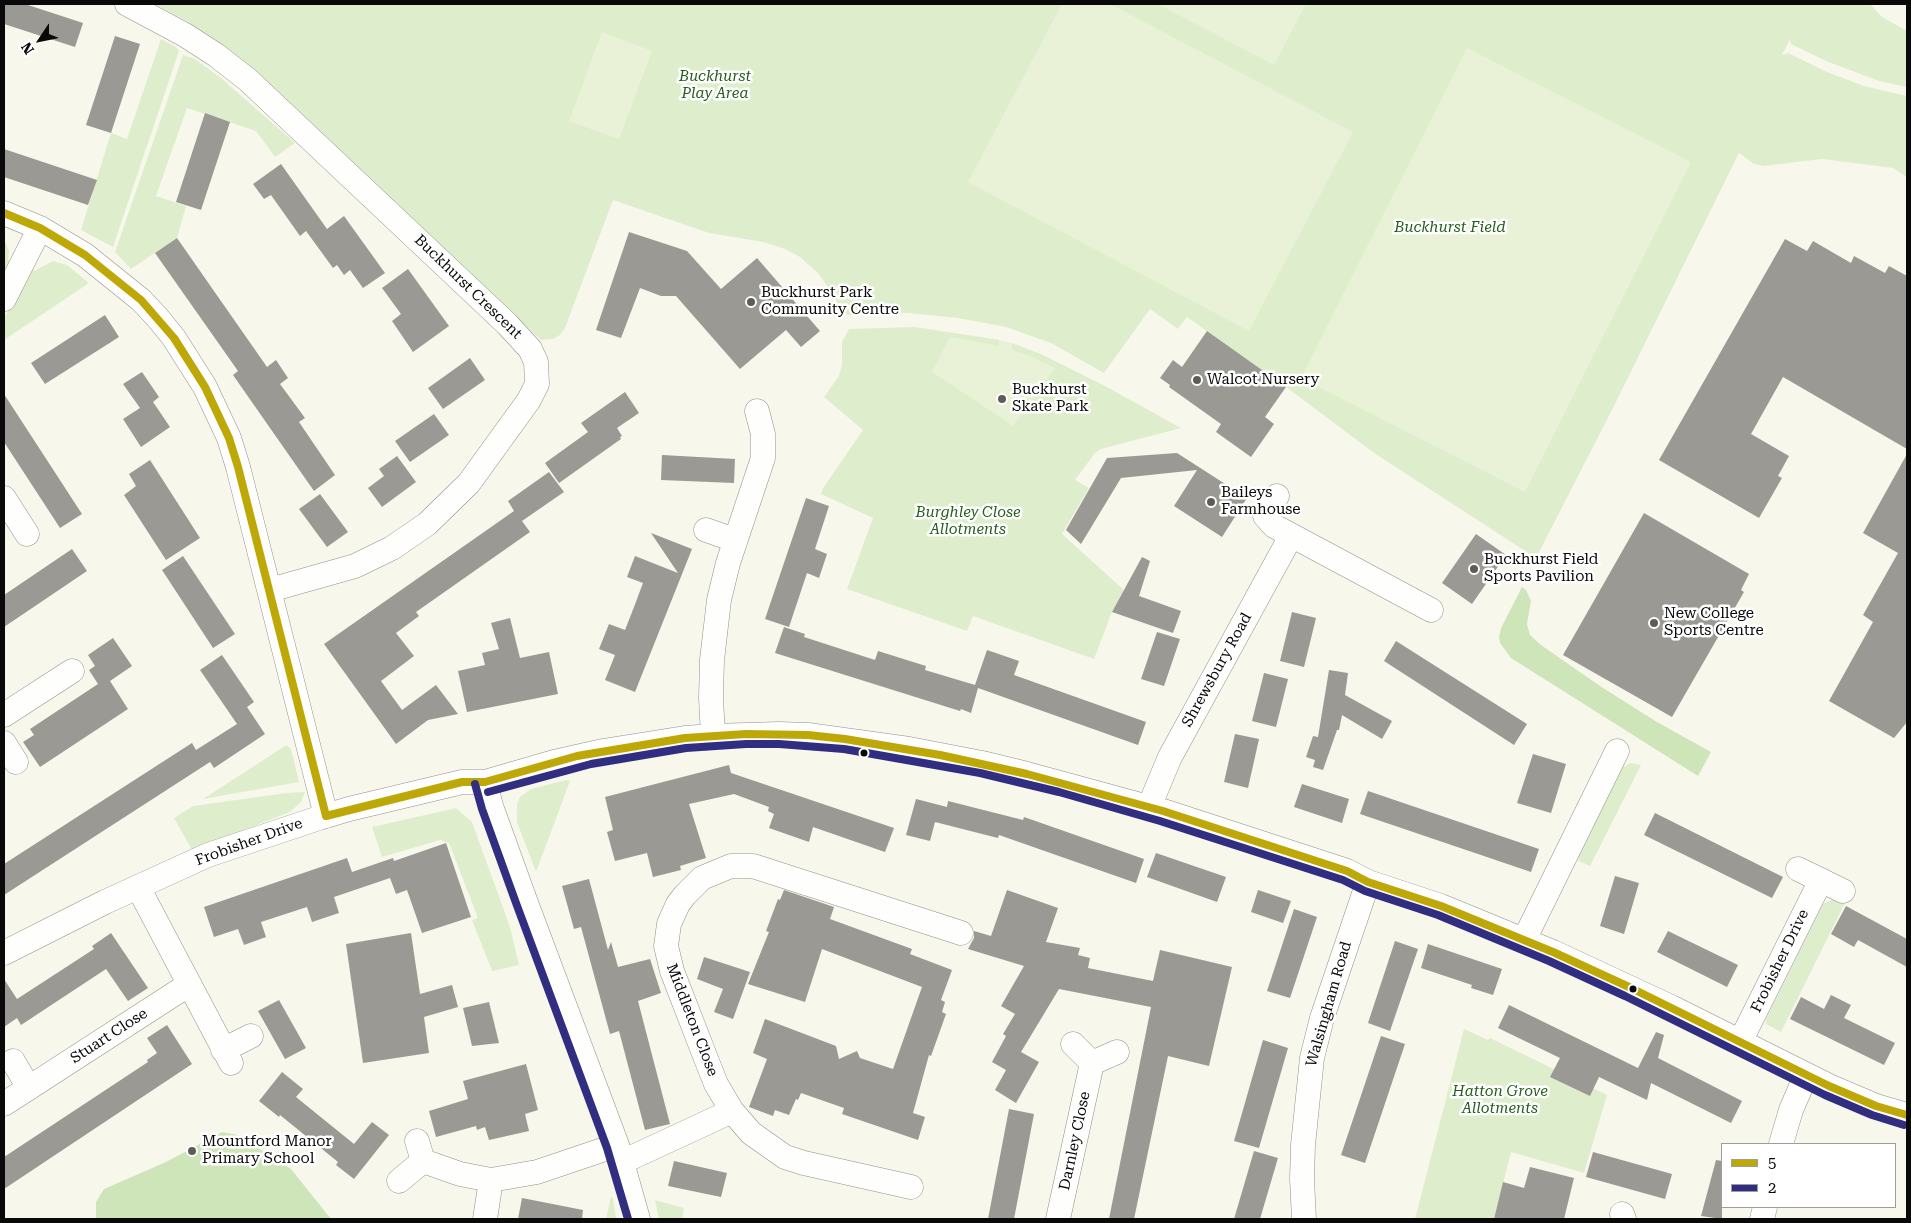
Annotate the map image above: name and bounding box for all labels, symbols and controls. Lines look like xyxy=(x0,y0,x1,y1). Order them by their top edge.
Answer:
north arrow xyxy=(15,15,65,65)
text: N xyxy=(18,39,37,57)
park label: Buckhurst Play Area xyxy=(679,68,751,103)
park label: Buckhurst Field xyxy=(1394,219,1506,237)
street label: Buckhurst Crescent xyxy=(411,231,525,343)
place label: Buckhurst Park Community Centre xyxy=(761,284,899,319)
marker: Buckhurst Park Community Centre xyxy=(745,296,757,308)
place label: Walcot Nursery xyxy=(1207,371,1319,389)
marker: Walcot Nursery xyxy=(1191,374,1203,386)
place label: Buckhurst Skate Park xyxy=(1012,381,1089,416)
marker: Buckhurst Skate Park xyxy=(996,393,1008,405)
place label: Baileys Farmhouse xyxy=(1221,484,1301,519)
marker: Baileys Farmhouse xyxy=(1205,496,1217,508)
park label: Burghley Close Allotments xyxy=(915,504,1021,539)
place label: Buckhurst Field Sports Pavilion xyxy=(1484,551,1598,586)
marker: Buckhurst Field Sports Pavilion xyxy=(1468,563,1480,575)
place label: New College Sports Centre xyxy=(1664,605,1764,640)
street label: Shrewsbury Road xyxy=(1178,610,1256,730)
marker: New College Sports Centre xyxy=(1648,617,1660,629)
unlabelled marker xyxy=(859,748,869,758)
street label: Frobisher Drive xyxy=(193,814,305,870)
street label: Frobisher Drive xyxy=(1747,906,1813,1016)
street label: Walsingham Road xyxy=(1302,939,1356,1069)
street label: Middleton Close xyxy=(662,961,722,1079)
unlabelled marker xyxy=(1628,984,1638,994)
street label: Stuart Close xyxy=(67,1004,151,1068)
park label: Hatton Grove Allotments xyxy=(1452,1083,1548,1118)
street label: Darnley Close xyxy=(1056,1090,1094,1192)
place label: Mountford Manor Primary School xyxy=(202,1133,332,1168)
legend xyxy=(1721,1143,1896,1208)
marker: Mountford Manor Primary School xyxy=(186,1145,198,1157)
text: 5 xyxy=(1768,1154,1776,1172)
text: 2 xyxy=(1768,1179,1776,1197)

